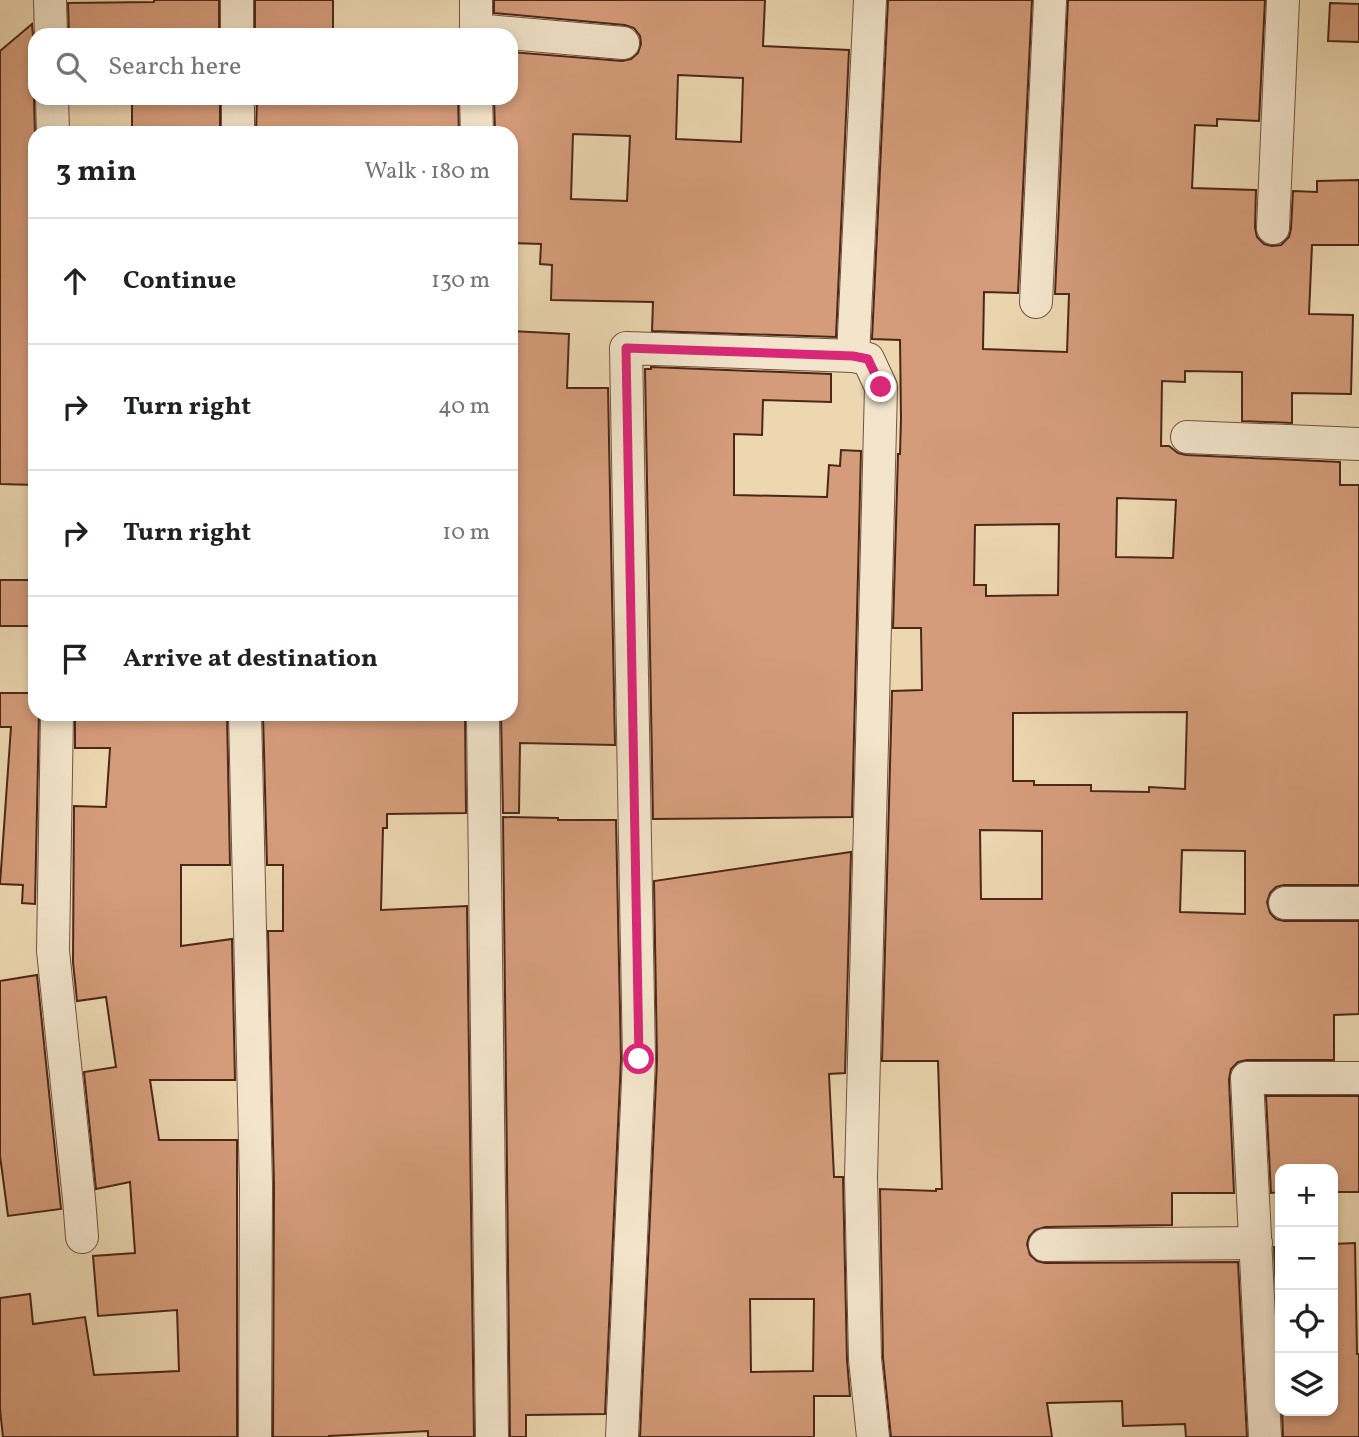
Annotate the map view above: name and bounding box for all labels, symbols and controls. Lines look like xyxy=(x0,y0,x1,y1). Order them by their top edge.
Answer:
search box xyxy=(28,28,518,105)
icon: search xyxy=(52,48,90,86)
text: Search here xyxy=(108,49,241,85)
text: 3 min xyxy=(56,151,137,193)
text: Walk · 180 m xyxy=(365,156,490,188)
icon: ahead xyxy=(56,262,94,300)
text: Continue xyxy=(123,263,236,299)
text: 130 m xyxy=(431,265,490,297)
route end xyxy=(865,371,896,402)
icon: right xyxy=(56,388,94,426)
text: Turn right xyxy=(123,389,251,425)
text: 40 m xyxy=(438,391,490,423)
icon: right xyxy=(56,514,94,552)
text: Turn right xyxy=(123,515,251,551)
text: 10 m xyxy=(442,517,490,549)
icon: arrive xyxy=(56,640,94,678)
text: Arrive at destination xyxy=(123,641,378,677)
route start xyxy=(623,1043,654,1074)
map controls xyxy=(1275,1164,1338,1416)
button: + xyxy=(1275,1164,1338,1227)
button: − xyxy=(1275,1227,1338,1290)
button: locate xyxy=(1275,1290,1338,1353)
button: layers xyxy=(1275,1353,1338,1416)

